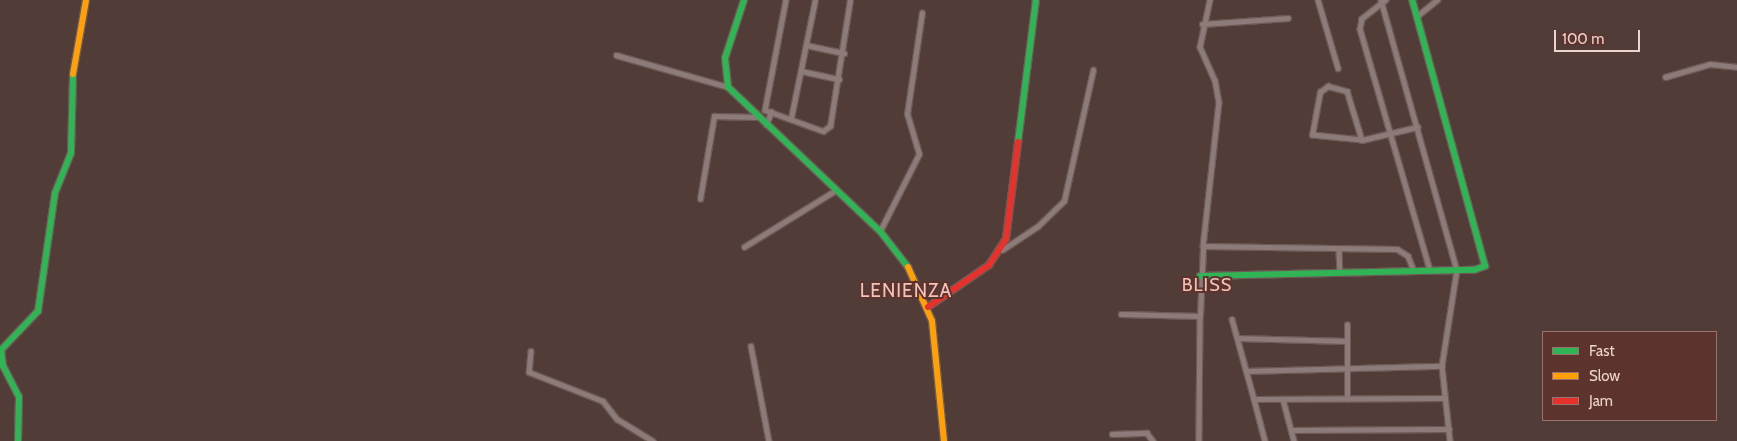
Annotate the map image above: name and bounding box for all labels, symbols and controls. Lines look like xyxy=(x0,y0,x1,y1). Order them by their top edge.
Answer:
scale bar xyxy=(1557,20,1643,52)
text: 100 m xyxy=(1562,30,1604,48)
district label: BLISS xyxy=(1181,274,1233,296)
district label: LENIENZA xyxy=(859,280,953,302)
legend xyxy=(1542,331,1717,421)
text: Fast xyxy=(1589,342,1614,360)
text: Slow xyxy=(1589,367,1620,385)
text: Jam xyxy=(1589,392,1613,410)

